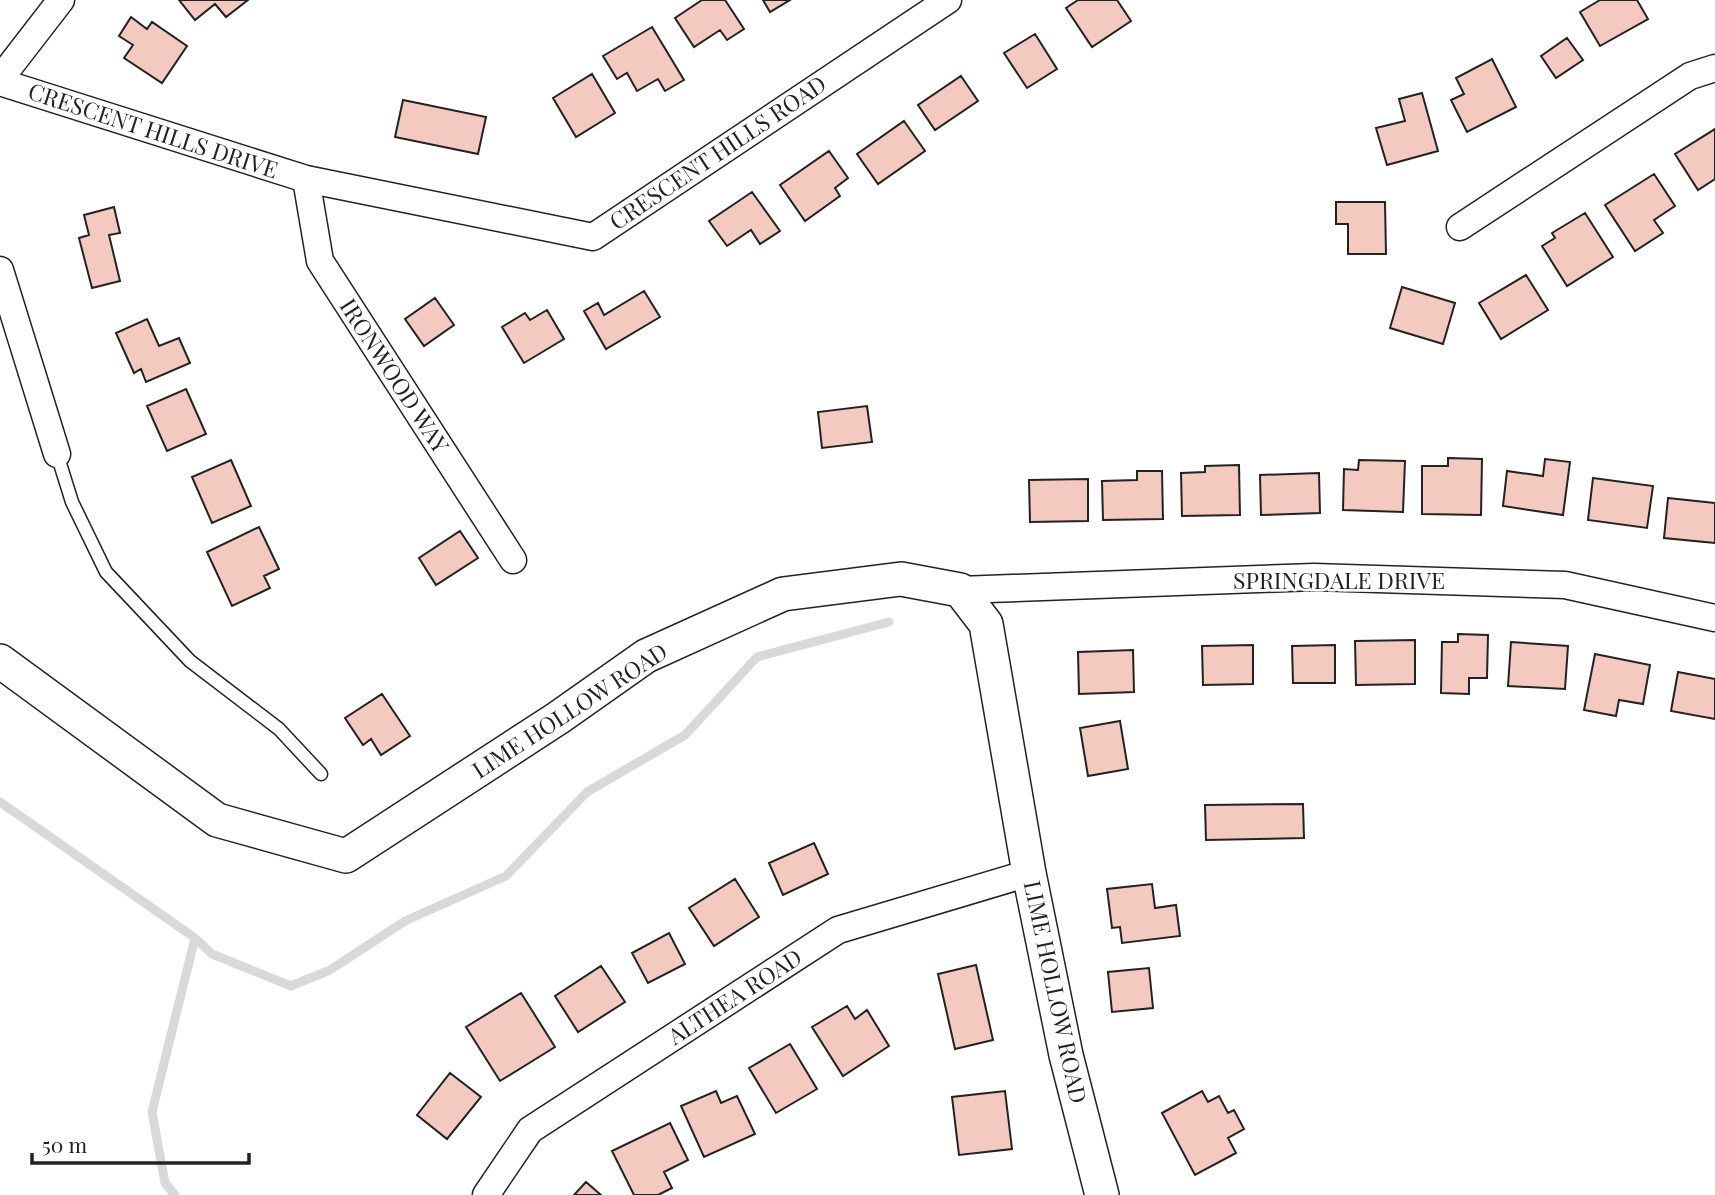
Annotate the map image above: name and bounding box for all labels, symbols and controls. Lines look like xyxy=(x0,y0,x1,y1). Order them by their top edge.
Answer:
street label: CRESCENT HILLS ROAD xyxy=(603,68,832,236)
street label: CRESCENT HILLS DRIVE xyxy=(25,75,282,185)
street label: IRONWOOD WAY xyxy=(334,292,457,459)
street label: SPRINGDALE DRIVE xyxy=(1233,564,1445,595)
street label: LIME HOLLOW ROAD xyxy=(466,635,673,785)
street label: LIME HOLLOW ROAD xyxy=(1018,877,1095,1106)
street label: ALTHEA ROAD xyxy=(660,941,807,1051)
scale bar xyxy=(32,1122,248,1166)
text: 50 m xyxy=(42,1130,88,1158)

